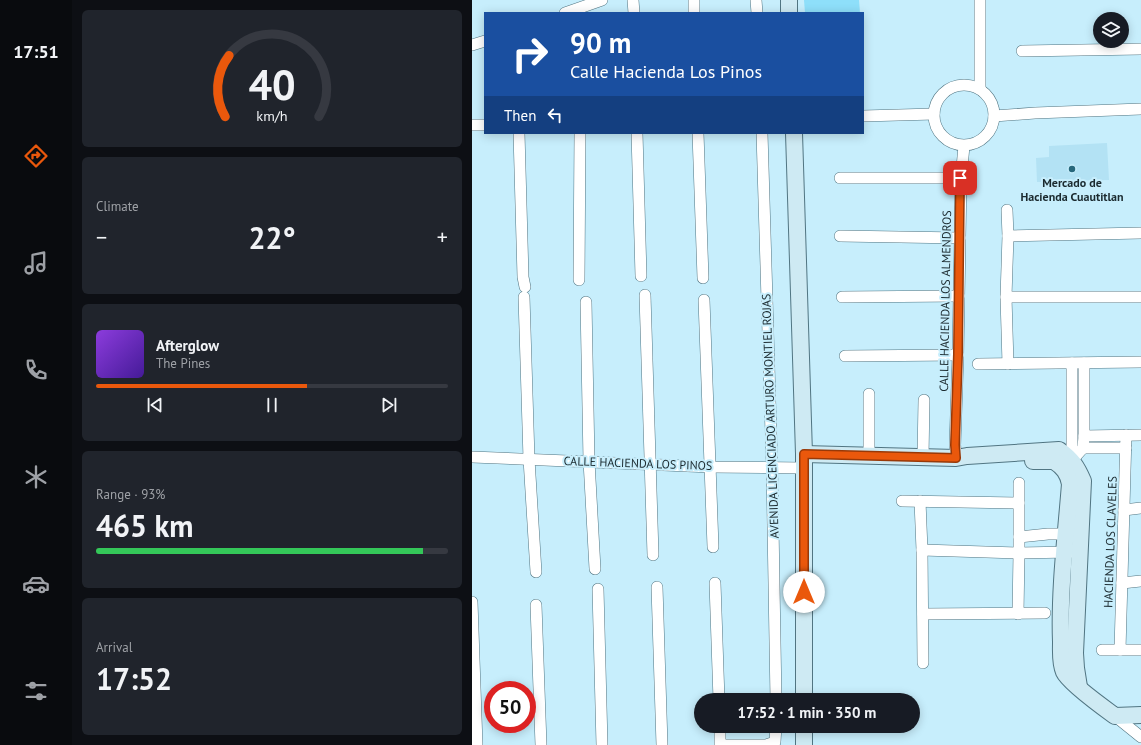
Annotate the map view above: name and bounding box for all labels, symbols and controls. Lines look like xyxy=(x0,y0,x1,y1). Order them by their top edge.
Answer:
map controls xyxy=(1093,12,1129,48)
button: layers xyxy=(1093,12,1129,48)
text: 90 m xyxy=(570,24,631,61)
icon: right xyxy=(504,28,556,80)
text: 17:51 xyxy=(13,40,59,63)
text: 40 xyxy=(248,57,296,110)
text: Calle Hacienda Los Pinos xyxy=(570,60,762,83)
icon: left xyxy=(544,104,566,126)
text: km/h xyxy=(256,105,288,124)
text: Then xyxy=(504,106,536,125)
icon: directions xyxy=(22,142,50,170)
pin xyxy=(943,161,977,195)
marker: Mercado de Hacienda Cuautitlan xyxy=(1067,164,1077,174)
icon: arrive xyxy=(949,167,971,189)
place label: Mercado de Hacienda Cuautitlan xyxy=(1020,175,1124,204)
text: Climate xyxy=(96,198,139,215)
street label: CALLE HACIENDA LOS ALMENDROS xyxy=(936,210,954,392)
text: 22° xyxy=(248,218,296,257)
text: − xyxy=(96,223,107,251)
text: + xyxy=(437,223,448,251)
icon: music xyxy=(22,249,50,277)
street label: AVENIDA LICENCIADO ARTURO MONTIEL ROJAS xyxy=(758,293,782,539)
text: Afterglow xyxy=(156,336,219,355)
text: The Pines xyxy=(156,355,210,372)
icon: phone xyxy=(22,356,50,384)
icon: previous xyxy=(144,394,166,416)
icon: pause xyxy=(261,394,283,416)
icon: next xyxy=(378,394,400,416)
street label: CALLE HACIENDA LOS PINOS xyxy=(564,453,712,473)
icon: climate xyxy=(22,463,50,491)
street label: HACIENDA LOS CLAVELES xyxy=(1100,476,1120,608)
text: Range · 93% xyxy=(96,486,165,503)
text: 465 km xyxy=(96,506,194,545)
icon: car xyxy=(22,570,50,598)
position arrow xyxy=(783,571,825,613)
text: Arrival xyxy=(96,639,132,656)
text: 17:52 xyxy=(96,659,172,698)
icon: filters xyxy=(22,677,50,705)
speed limit sign: 50 xyxy=(484,681,536,733)
text: 17:52 · 1 min · 350 m xyxy=(738,703,876,722)

